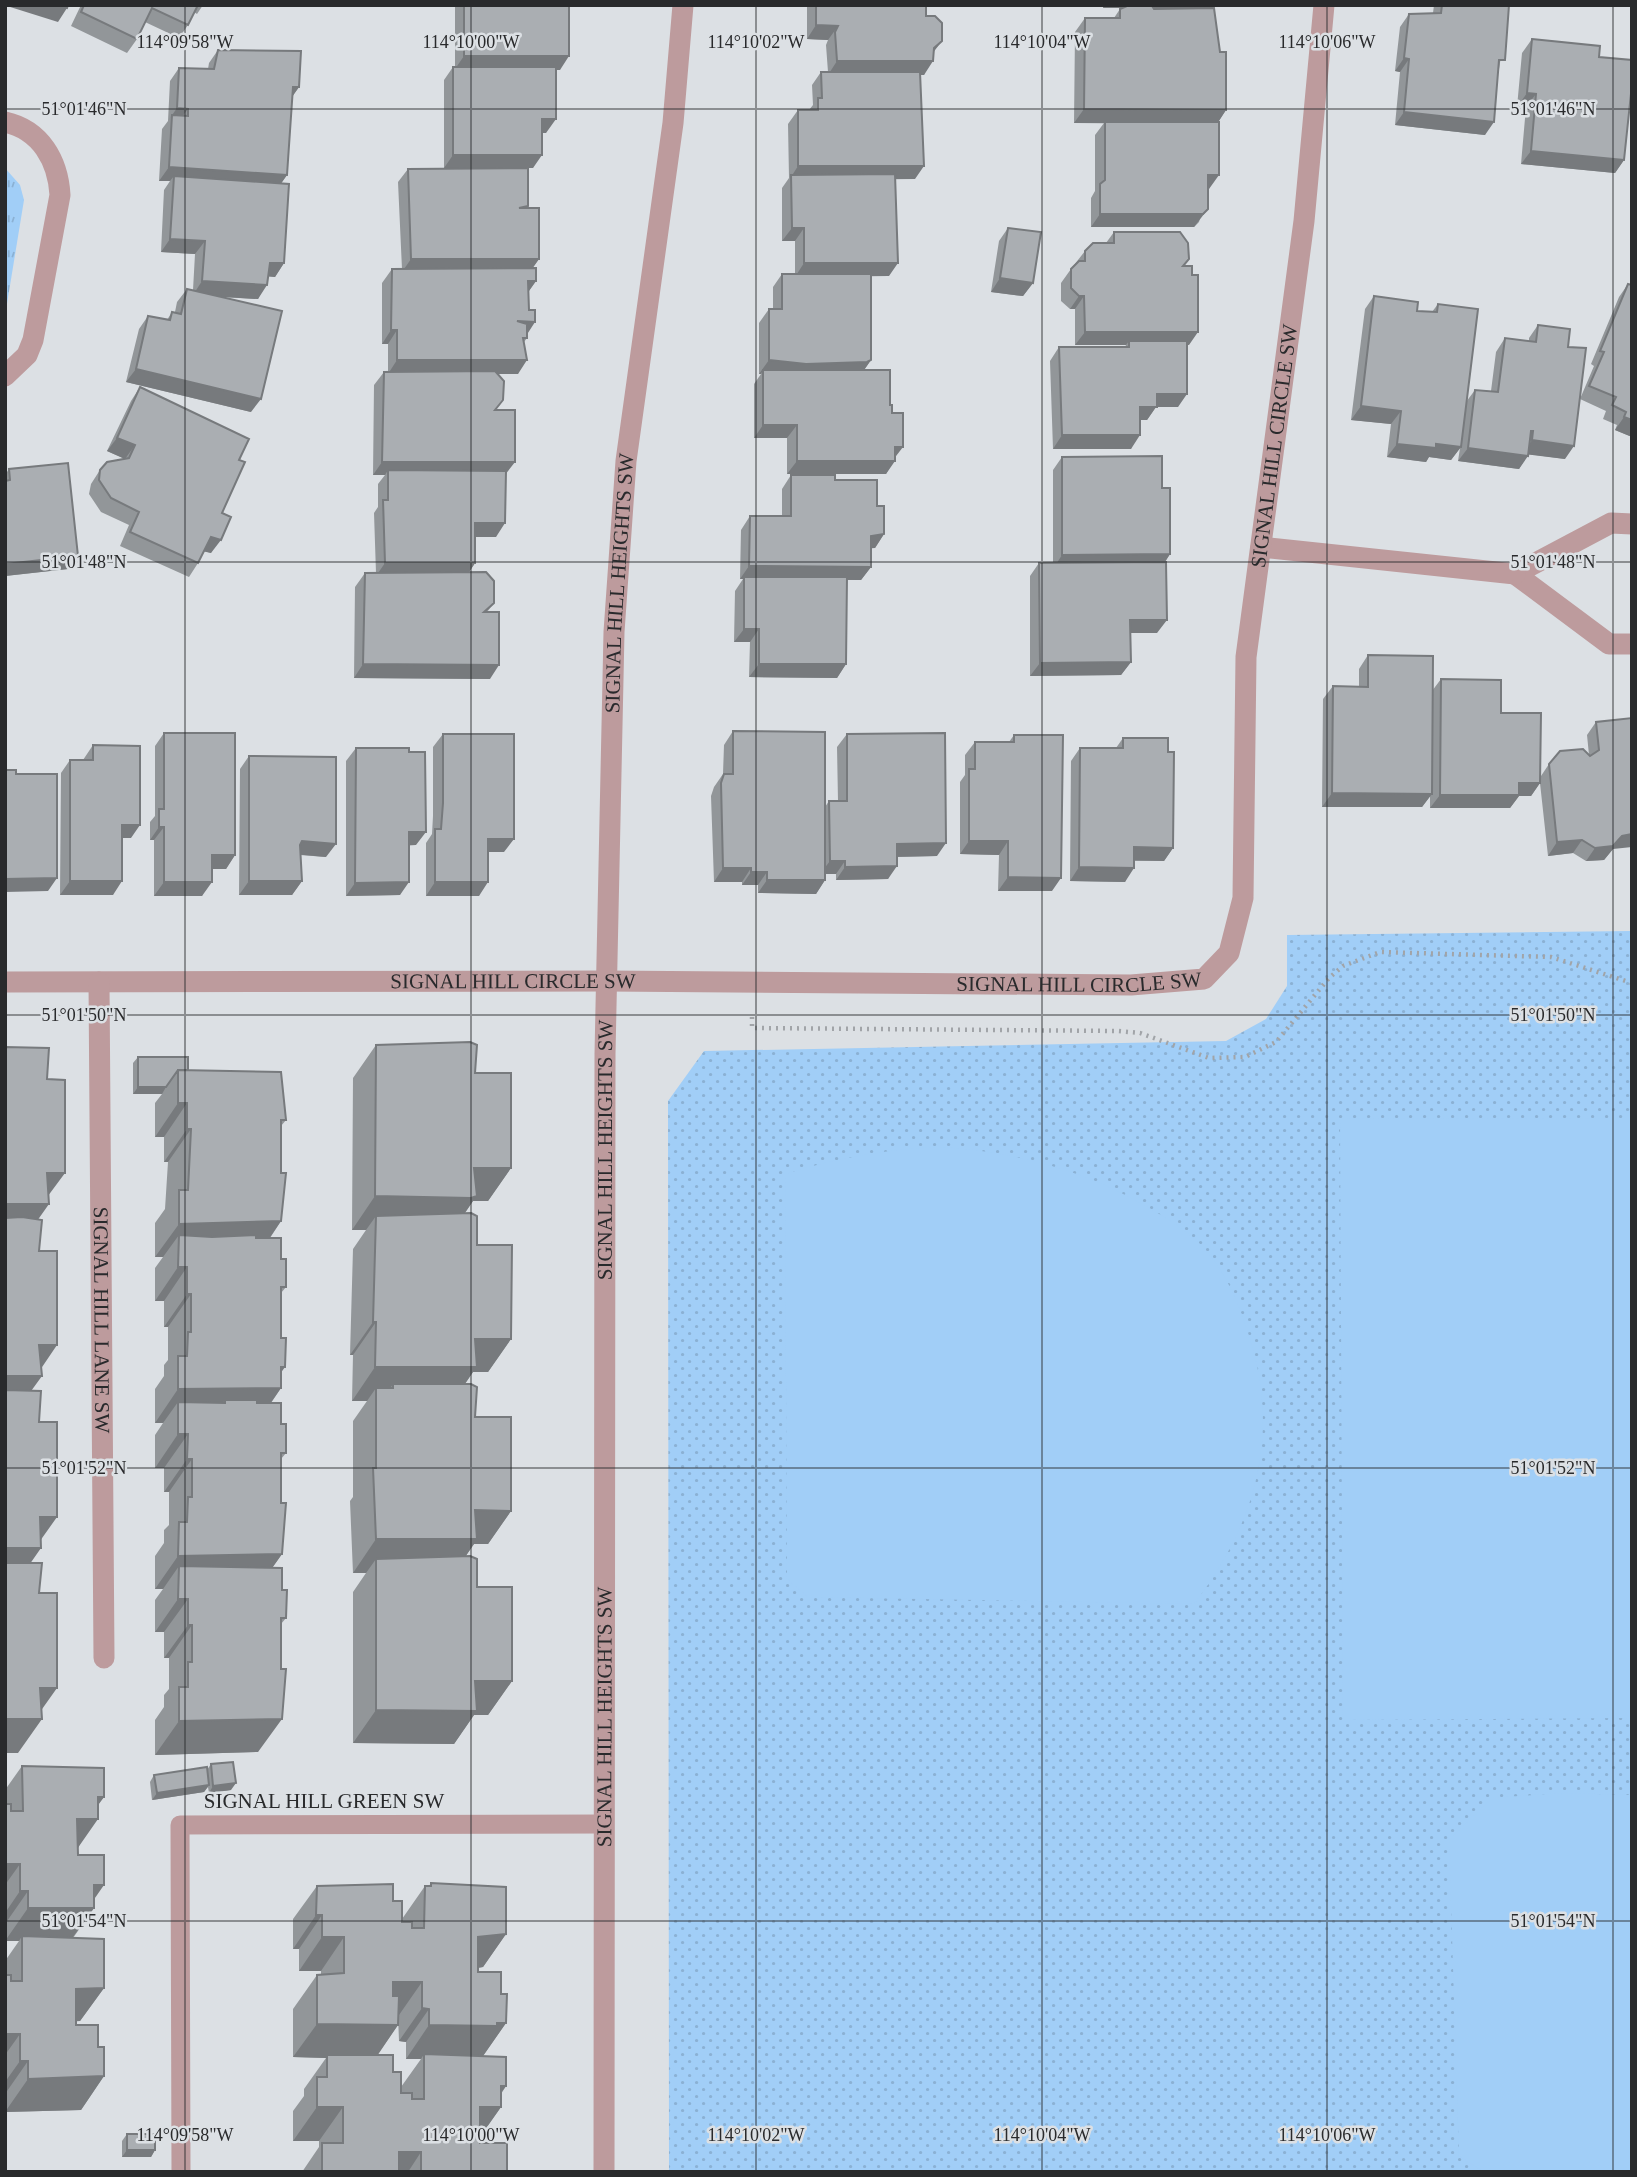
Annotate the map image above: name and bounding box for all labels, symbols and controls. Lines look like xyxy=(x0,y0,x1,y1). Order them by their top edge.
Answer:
text: 114°09'58"W xyxy=(136,32,234,52)
text: 114°10'00"W xyxy=(422,32,520,52)
text: 114°10'02"W xyxy=(707,32,805,52)
text: 114°10'04"W xyxy=(993,32,1091,52)
text: 114°10'06"W xyxy=(1278,32,1376,52)
text: 51°01'46"N xyxy=(42,99,126,119)
text: 51°01'46"N xyxy=(1511,99,1595,119)
street label: SIGNAL HILL CIRCLE SW xyxy=(1246,323,1302,569)
street label: SIGNAL HILL HEIGHTS SW xyxy=(600,452,639,714)
text: 51°01'48"N xyxy=(42,552,126,572)
text: 51°01'48"N xyxy=(1511,552,1595,572)
street label: SIGNAL HILL CIRCLE SW xyxy=(956,967,1203,997)
street label: SIGNAL HILL CIRCLE SW xyxy=(390,969,636,993)
text: 51°01'50"N xyxy=(42,1005,126,1025)
text: 51°01'50"N xyxy=(1511,1005,1595,1025)
street label: SIGNAL HILL HEIGHTS SW xyxy=(593,1019,618,1280)
street label: SIGNAL HILL LANE SW xyxy=(89,1207,114,1434)
text: 51°01'52"N xyxy=(42,1458,126,1478)
text: 51°01'52"N xyxy=(1511,1458,1595,1478)
street label: SIGNAL HILL HEIGHTS SW xyxy=(592,1587,617,1847)
street label: SIGNAL HILL GREEN SW xyxy=(204,1789,444,1813)
text: 51°01'54"N xyxy=(42,1911,126,1931)
text: 51°01'54"N xyxy=(1511,1911,1595,1931)
text: 114°09'58"W xyxy=(136,2125,234,2145)
text: 114°10'00"W xyxy=(422,2125,520,2145)
text: 114°10'02"W xyxy=(707,2125,805,2145)
text: 114°10'04"W xyxy=(993,2125,1091,2145)
text: 114°10'06"W xyxy=(1278,2125,1376,2145)

